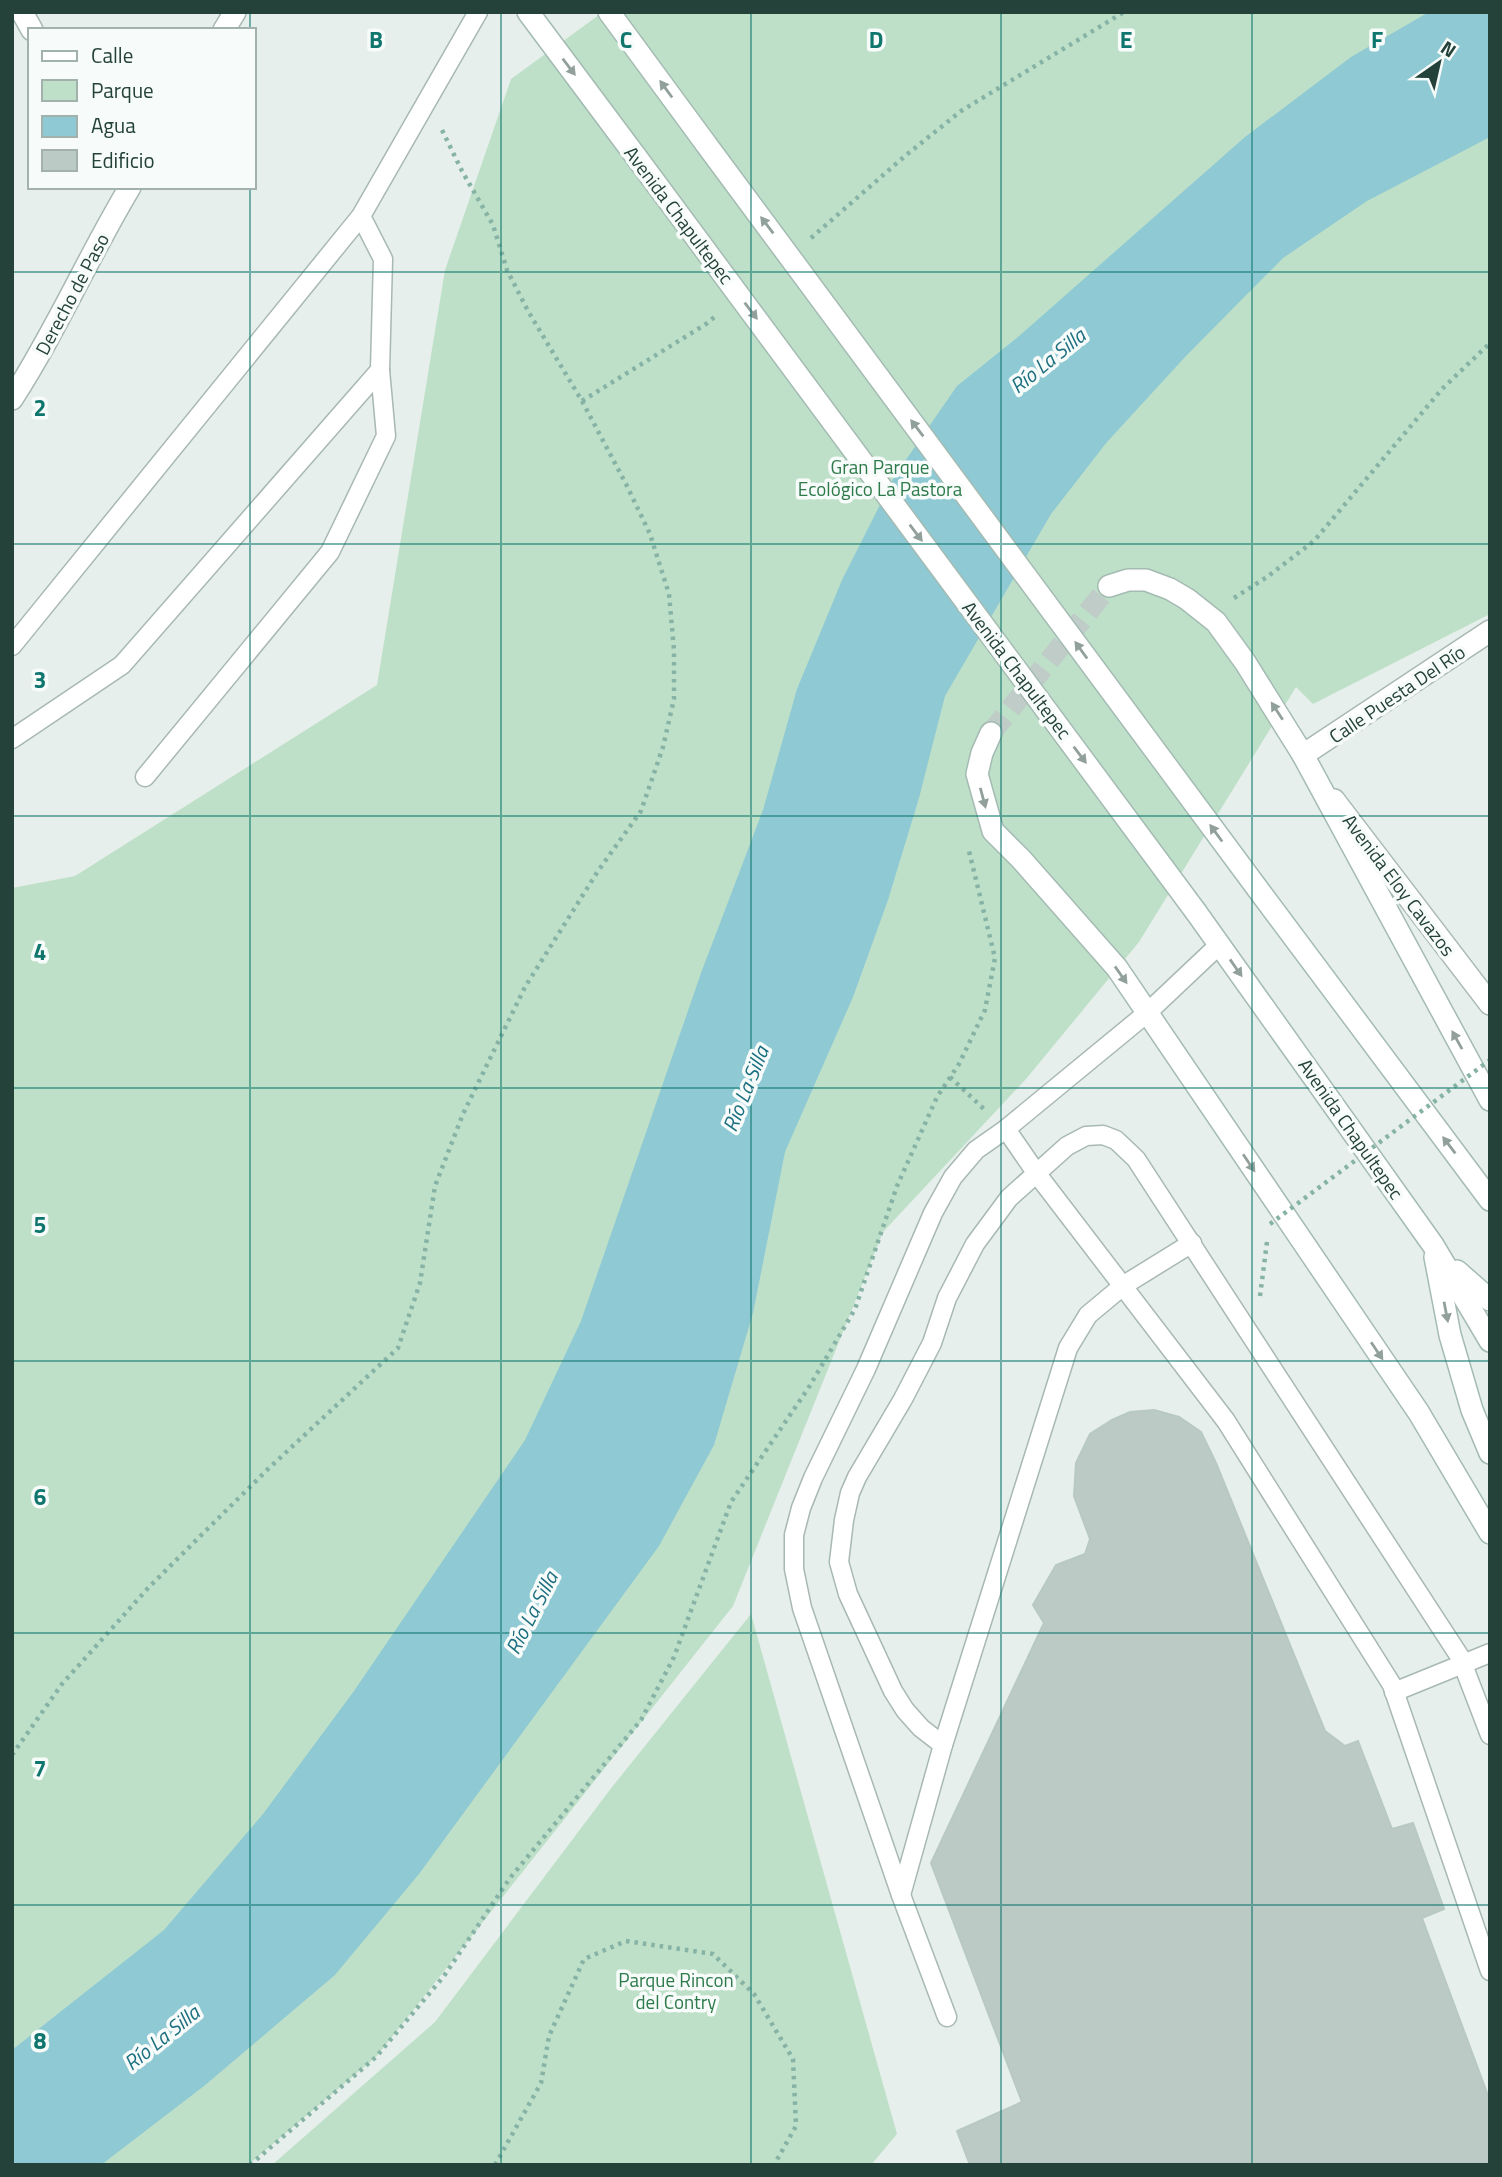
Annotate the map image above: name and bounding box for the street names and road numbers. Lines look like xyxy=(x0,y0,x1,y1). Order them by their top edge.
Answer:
street label: Avenida Chapultepec xyxy=(618,140,741,290)
street label: Derecho de Paso xyxy=(27,228,116,360)
street label: Avenida Chapultepec xyxy=(956,595,1079,745)
street label: Calle Puesta Del Río xyxy=(1323,637,1471,750)
street label: Avenida Eloy Cavazos xyxy=(1336,807,1463,962)
street label: Avenida Chapultepec xyxy=(1292,1052,1411,1205)

